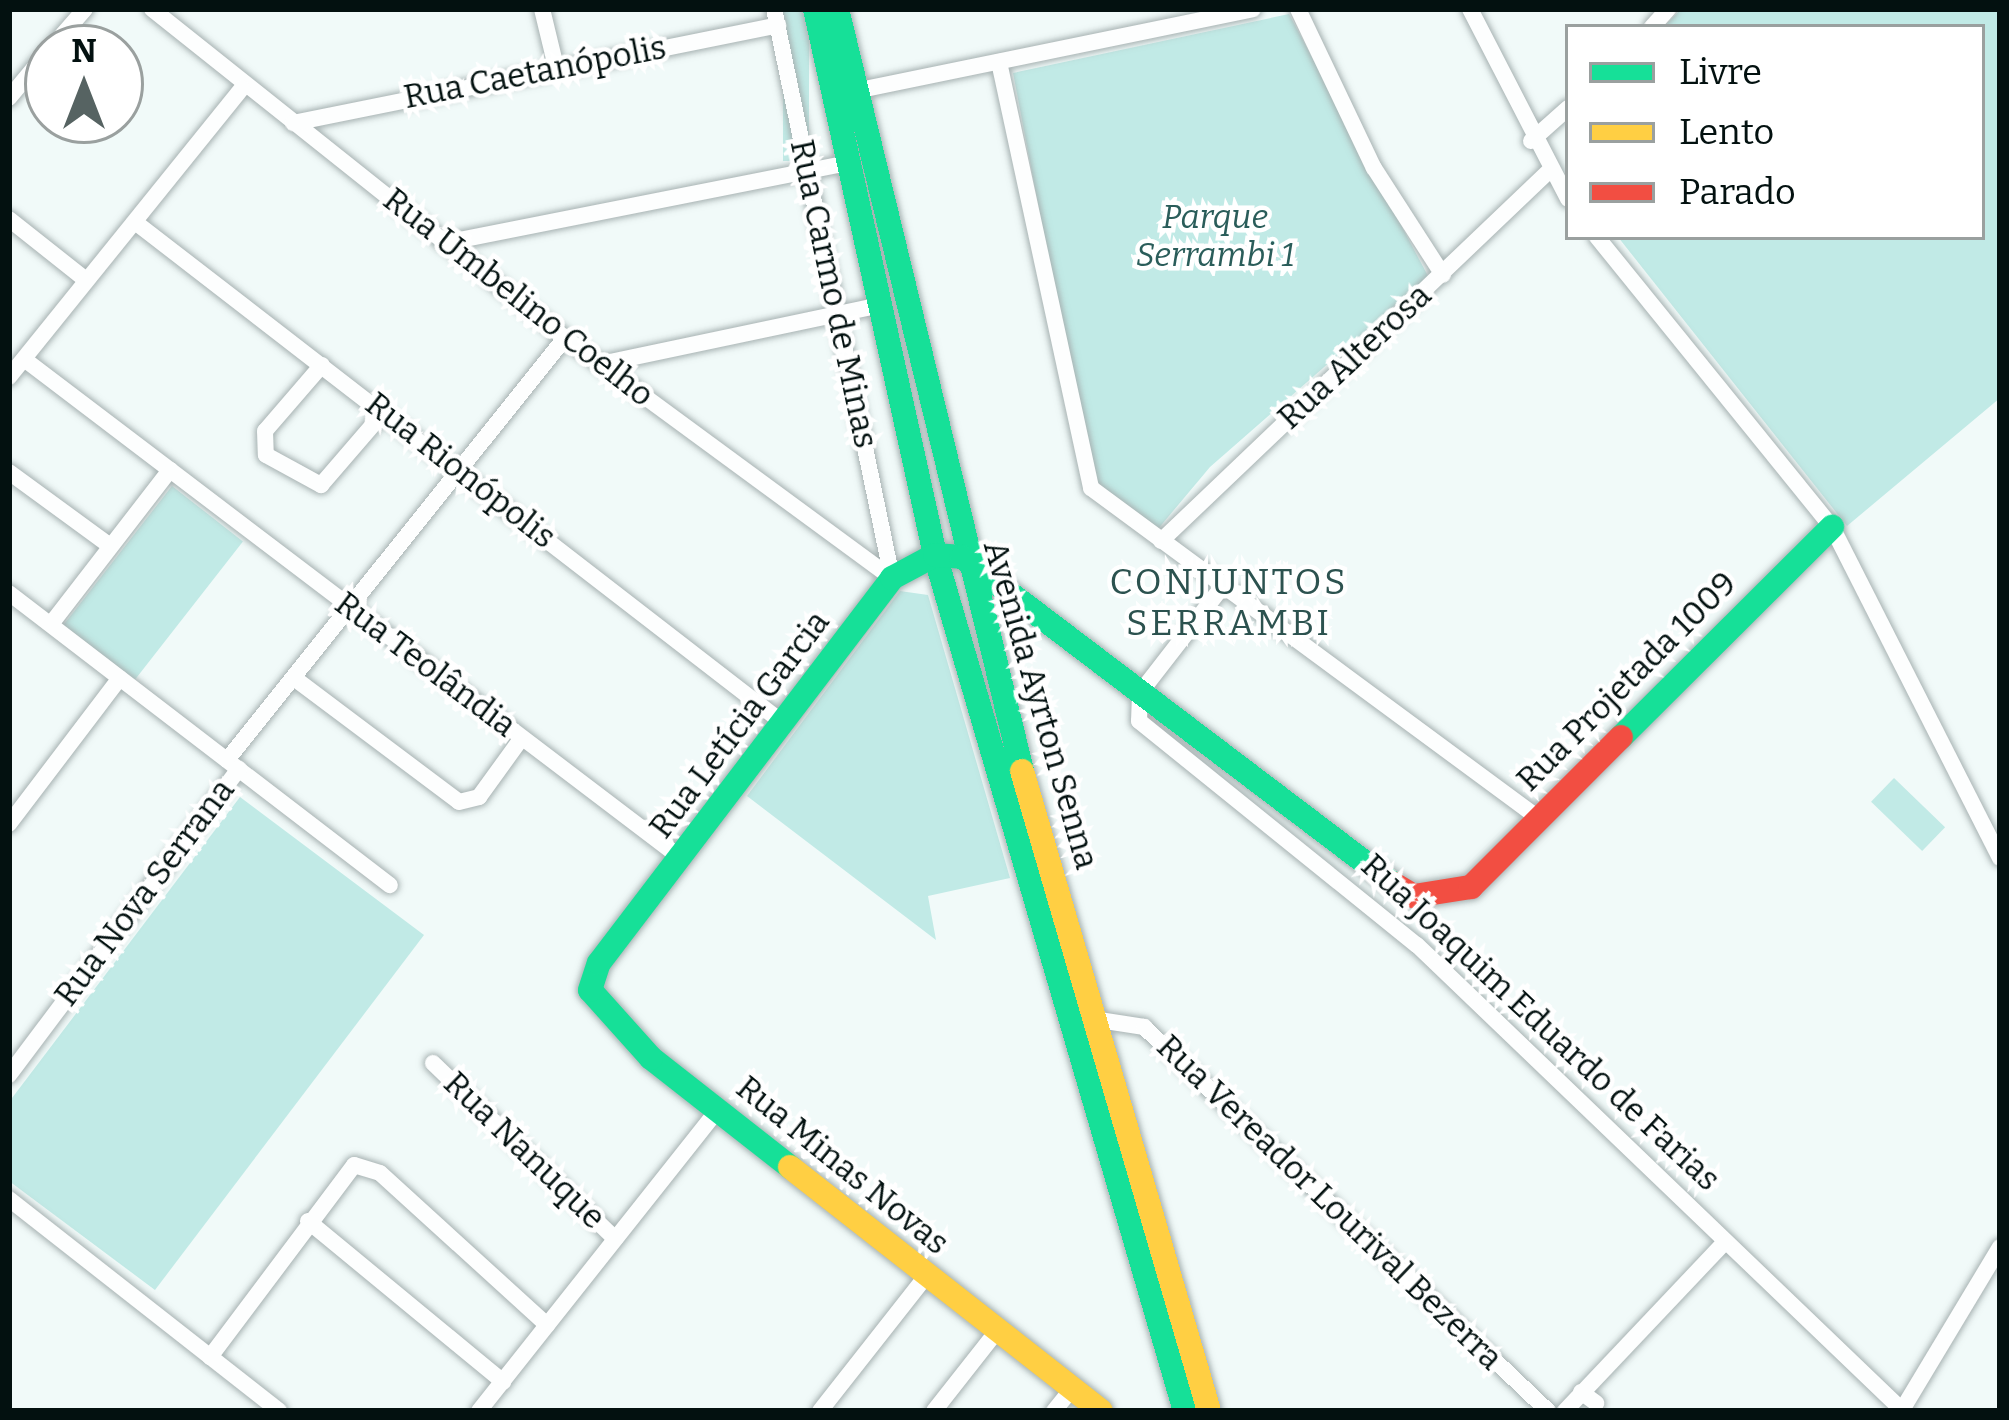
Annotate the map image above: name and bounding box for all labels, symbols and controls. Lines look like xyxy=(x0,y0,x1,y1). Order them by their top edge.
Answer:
north arrow xyxy=(24,24,144,144)
legend xyxy=(1565,24,1985,240)
street label: Rua Caetanópolis xyxy=(401,28,669,118)
text: N xyxy=(71,31,97,71)
text: Livre xyxy=(1679,50,1762,94)
text: Lento xyxy=(1679,110,1774,154)
street label: Rua Carmo de Minas xyxy=(781,136,885,452)
text: Parado xyxy=(1679,170,1796,214)
street label: Rua Umbelino Coelho xyxy=(375,180,661,416)
park label: Parque Serrambi 1 xyxy=(1136,198,1294,276)
street label: Rua Alterosa xyxy=(1270,276,1440,438)
street label: Rua Rionópolis xyxy=(357,385,563,557)
street label: Avenida Ayrton Senna xyxy=(974,536,1106,874)
district label: CONJUNTOS SERRAMBI xyxy=(1109,560,1349,645)
street label: Rua Projetada 1009 xyxy=(1509,564,1745,800)
street label: Rua Teolândia xyxy=(327,584,523,746)
street label: Rua Letícia Garcia xyxy=(642,604,838,846)
street label: Rua Nova Serrana xyxy=(47,772,243,1014)
street label: Rua Joaquim Eduardo de Farias xyxy=(1353,846,1727,1200)
street label: Rua Vereador Lourival Bezerra xyxy=(1148,1027,1510,1379)
street label: Rua Nanuque xyxy=(435,1064,613,1238)
street label: Rua Minas Novas xyxy=(728,1068,956,1264)

